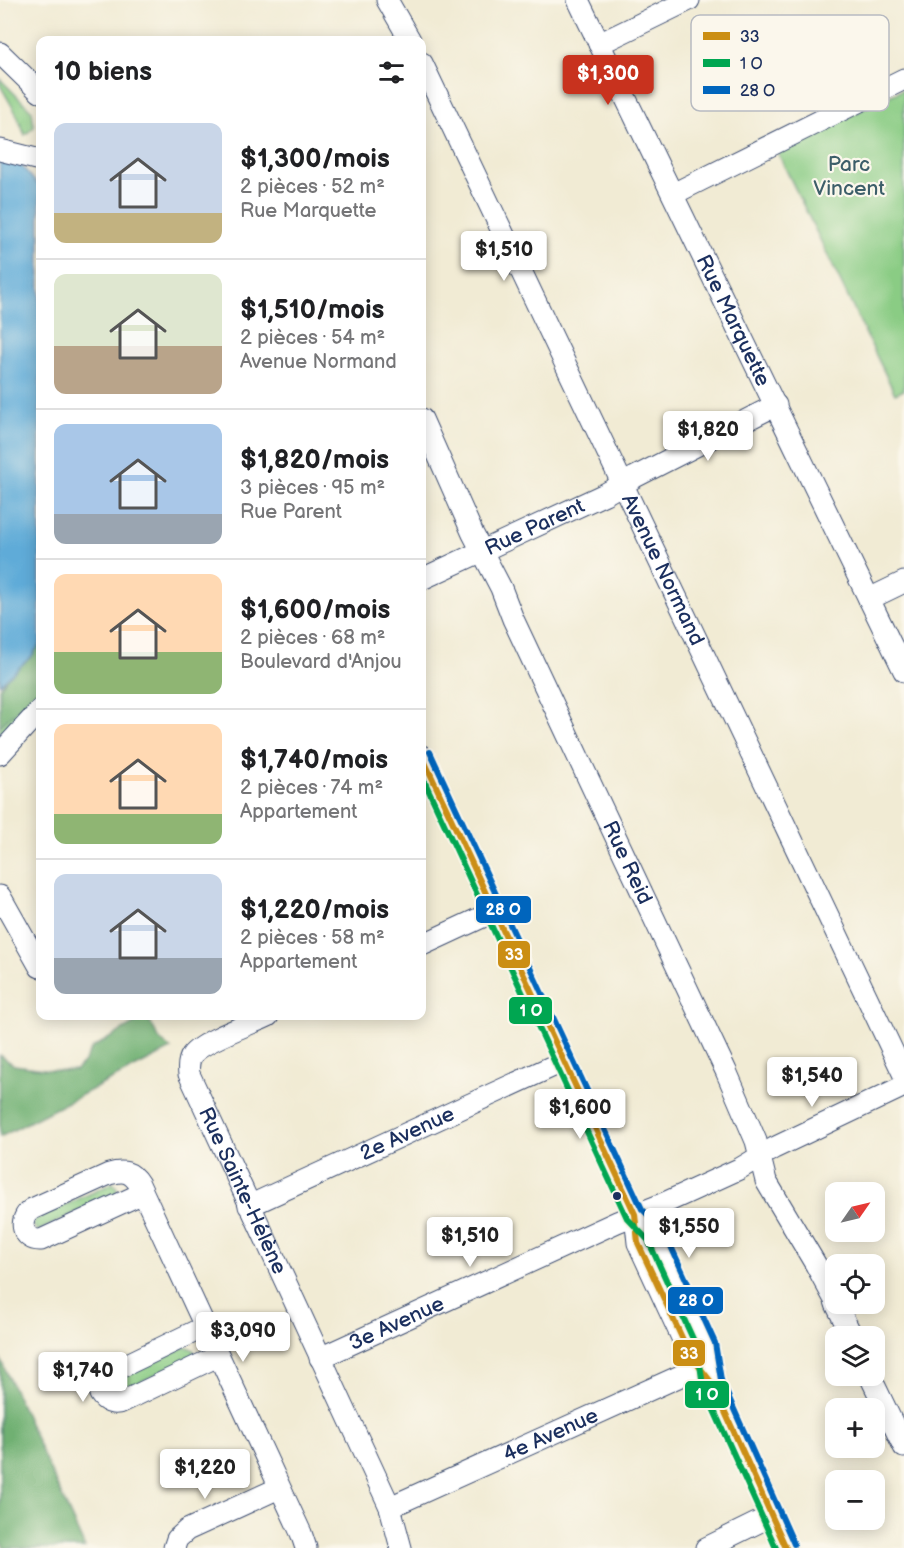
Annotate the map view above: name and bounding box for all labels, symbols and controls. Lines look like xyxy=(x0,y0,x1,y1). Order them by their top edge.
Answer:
legend xyxy=(691,15,889,111)
text: 33 xyxy=(740,28,760,47)
pin: $1,300 xyxy=(559,55,657,106)
text: 1 O xyxy=(740,55,763,74)
icon: filters xyxy=(375,56,408,89)
text: 10 biens xyxy=(54,57,152,88)
text: $1,300 xyxy=(577,62,639,86)
text: 28 O xyxy=(740,82,775,101)
text: $1,300/mois xyxy=(240,144,390,175)
icon: home xyxy=(102,147,174,219)
park label: Parc Vincent xyxy=(813,152,885,201)
text: 2 pièces · 52 m² xyxy=(240,175,385,199)
text: Rue Marquette xyxy=(240,199,376,223)
pin: $1,510 xyxy=(455,231,553,282)
text: $1,510 xyxy=(475,238,533,262)
street label: Rue Marquette xyxy=(691,251,776,390)
text: $1,510/mois xyxy=(240,295,384,326)
icon: home xyxy=(102,298,174,370)
text: 2 pièces · 54 m² xyxy=(240,326,385,350)
text: Avenue Normand xyxy=(240,350,397,374)
pin: $1,820 xyxy=(659,411,757,462)
text: $1,820 xyxy=(677,418,739,442)
text: $1,820/mois xyxy=(240,445,389,476)
icon: home xyxy=(102,448,174,520)
text: 3 pièces · 95 m² xyxy=(240,476,385,500)
street label: Avenue Normand xyxy=(616,490,709,649)
street label: Rue Parent xyxy=(481,493,589,561)
text: Rue Parent xyxy=(240,500,342,524)
text: $1,600/mois xyxy=(240,595,390,626)
icon: home xyxy=(102,598,174,670)
text: 2 pièces · 68 m² xyxy=(240,626,385,650)
text: Boulevard d'Anjou xyxy=(240,650,402,674)
text: $1,740/mois xyxy=(240,745,388,776)
icon: home xyxy=(102,748,174,820)
text: 2 pièces · 74 m² xyxy=(240,776,383,800)
text: Appartement xyxy=(240,800,357,824)
street label: Rue Reid xyxy=(597,817,658,908)
text: $1,220/mois xyxy=(240,895,389,926)
line badge: 28 O xyxy=(475,895,532,924)
icon: home xyxy=(102,898,174,970)
text: 28 O xyxy=(485,901,521,920)
text: 2 pièces · 58 m² xyxy=(240,926,385,950)
line badge: 33 xyxy=(497,940,531,969)
text: 33 xyxy=(505,946,523,965)
text: Appartement xyxy=(240,950,357,974)
line badge: 1 O xyxy=(508,996,553,1025)
text: 1 O xyxy=(520,1002,543,1021)
pin: $1,540 xyxy=(763,1057,861,1108)
text: $1,540 xyxy=(781,1064,843,1088)
pin: $1,600 xyxy=(531,1089,629,1140)
text: $1,600 xyxy=(548,1096,612,1120)
street label: 2e Avenue xyxy=(356,1101,458,1166)
street label: Rue Sainte-Hélène xyxy=(193,1103,292,1278)
north arrow xyxy=(825,1182,885,1242)
map controls xyxy=(825,1182,885,1530)
unlabelled marker xyxy=(611,1190,623,1202)
pin: $1,550 xyxy=(640,1208,738,1259)
text: $1,550 xyxy=(658,1215,720,1239)
pin: $1,510 xyxy=(421,1217,519,1268)
text: $1,510 xyxy=(441,1224,499,1248)
button: locate xyxy=(825,1254,885,1314)
line badge: 28 O xyxy=(667,1286,724,1315)
street label: 3e Avenue xyxy=(345,1291,448,1356)
text: 28 O xyxy=(678,1292,714,1311)
pin: $3,090 xyxy=(194,1312,292,1363)
text: $3,090 xyxy=(210,1319,276,1343)
button: layers xyxy=(825,1326,885,1386)
line badge: 33 xyxy=(672,1339,706,1367)
text: 33 xyxy=(680,1345,698,1364)
pin: $1,740 xyxy=(34,1352,132,1403)
text: $1,740 xyxy=(52,1359,114,1383)
line badge: 1 O xyxy=(684,1380,730,1409)
text: 1 O xyxy=(696,1386,719,1405)
button: + xyxy=(825,1398,885,1458)
street label: 4e Avenue xyxy=(499,1403,602,1467)
pin: $1,220 xyxy=(156,1449,254,1500)
text: $1,220 xyxy=(174,1456,236,1480)
button: − xyxy=(825,1470,885,1530)

